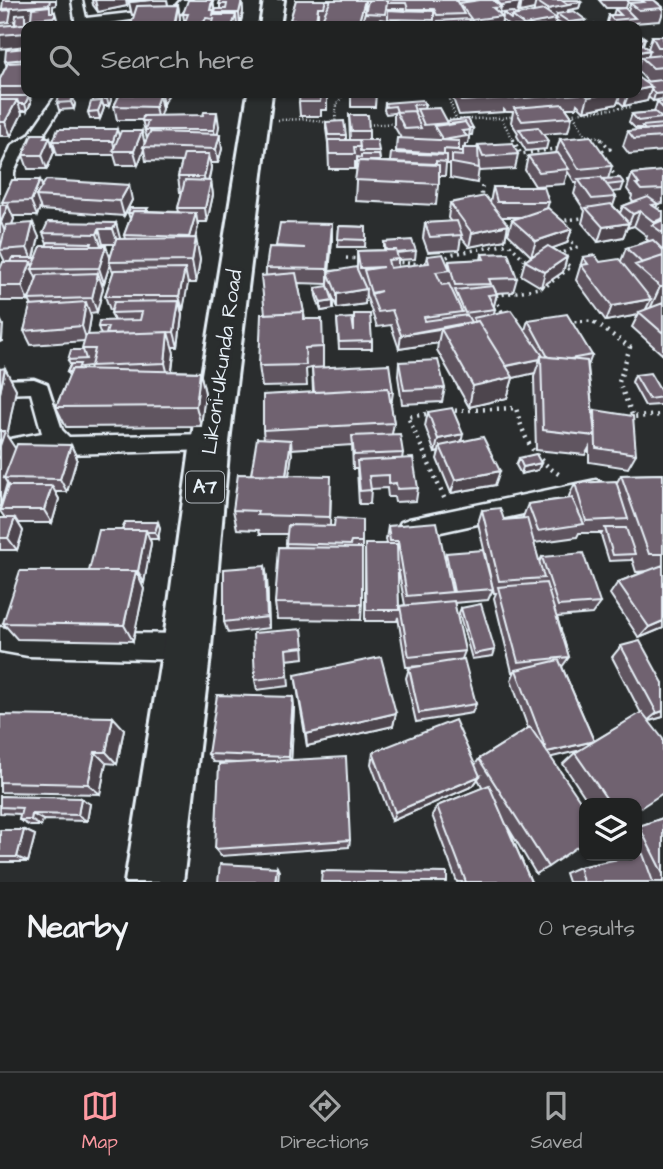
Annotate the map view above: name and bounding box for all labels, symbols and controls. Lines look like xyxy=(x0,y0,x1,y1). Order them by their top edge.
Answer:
search box xyxy=(21,21,642,98)
icon: search xyxy=(45,41,83,79)
text: Search here xyxy=(101,42,254,78)
street label: Likoni-Ukunda Road xyxy=(195,267,249,456)
road number: A7 xyxy=(186,472,224,502)
map controls xyxy=(579,798,642,861)
button: layers xyxy=(579,798,642,861)
text: Nearby xyxy=(28,907,128,949)
text: 0 results xyxy=(538,912,635,944)
tab: Map xyxy=(81,1087,119,1156)
tab: Directions xyxy=(280,1087,369,1156)
tab: Saved xyxy=(530,1087,582,1156)

